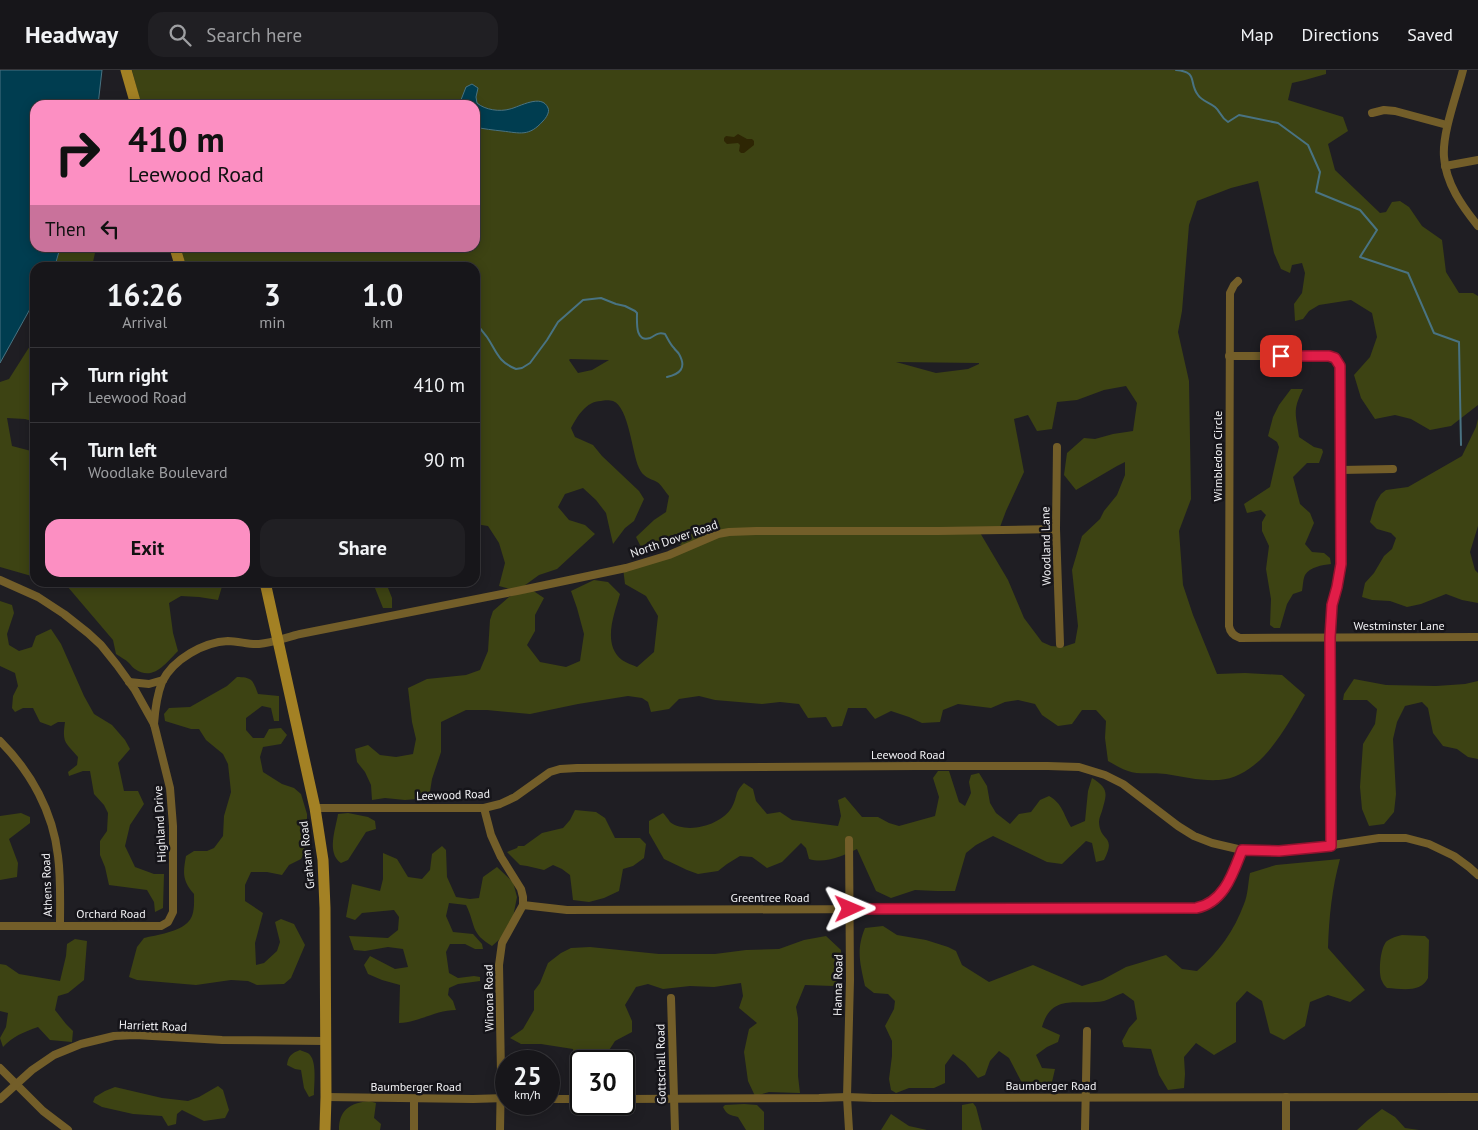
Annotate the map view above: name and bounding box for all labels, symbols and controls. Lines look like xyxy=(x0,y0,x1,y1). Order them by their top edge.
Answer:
search box xyxy=(148,12,498,57)
text: Headway xyxy=(25,19,118,50)
icon: search xyxy=(166,21,194,49)
text: Search here xyxy=(206,23,302,47)
text: Map xyxy=(1241,23,1273,46)
text: Directions xyxy=(1301,23,1379,46)
text: Saved xyxy=(1407,23,1453,46)
text: 410 m xyxy=(128,116,225,162)
icon: right xyxy=(45,120,110,185)
text: Leewood Road xyxy=(128,160,264,188)
icon: left xyxy=(96,215,124,243)
text: Then xyxy=(45,217,86,241)
text: 16:26 xyxy=(107,275,183,314)
text: 3 xyxy=(264,275,281,314)
text: 1.0 xyxy=(362,275,403,314)
text: Arrival xyxy=(122,312,167,332)
text: min xyxy=(259,312,285,332)
text: km xyxy=(372,312,393,332)
pin xyxy=(1260,335,1302,377)
icon: arrive xyxy=(1267,342,1295,370)
text: Turn right xyxy=(88,363,168,387)
icon: right xyxy=(45,371,73,399)
text: 410 m xyxy=(413,373,465,397)
text: Leewood Road xyxy=(88,387,187,407)
street label: Wimbledon Circle xyxy=(1210,411,1225,501)
text: Turn left xyxy=(88,438,157,462)
icon: left xyxy=(45,446,73,474)
text: 90 m xyxy=(424,448,465,472)
text: Woodlake Boulevard xyxy=(88,462,228,482)
street label: Woodland Lane xyxy=(1037,506,1054,586)
street label: North Dover Road xyxy=(628,517,719,560)
button: Exit xyxy=(45,519,250,577)
button: Share xyxy=(260,519,465,577)
street label: Westminster Lane xyxy=(1353,618,1445,633)
street label: Leewood Road xyxy=(871,747,945,762)
street label: Highland Drive xyxy=(150,785,169,863)
street label: Leewood Road xyxy=(416,786,490,803)
street label: Graham Road xyxy=(295,820,318,890)
street label: Athens Road xyxy=(38,853,55,917)
position arrow xyxy=(823,882,875,934)
street label: Greentree Road xyxy=(731,890,809,905)
street label: Orchard Road xyxy=(76,906,146,921)
street label: Hanna Road xyxy=(829,954,846,1016)
street label: Winona Road xyxy=(480,964,497,1032)
street label: Harriett Road xyxy=(119,1017,187,1034)
street label: Gottschall Road xyxy=(652,1024,669,1104)
speed limit sign: 30 xyxy=(570,1050,635,1115)
text: 25 xyxy=(513,1060,542,1092)
street label: Baumberger Road xyxy=(1005,1078,1097,1093)
street label: Baumberger Road xyxy=(370,1079,462,1094)
text: km/h xyxy=(514,1087,541,1102)

